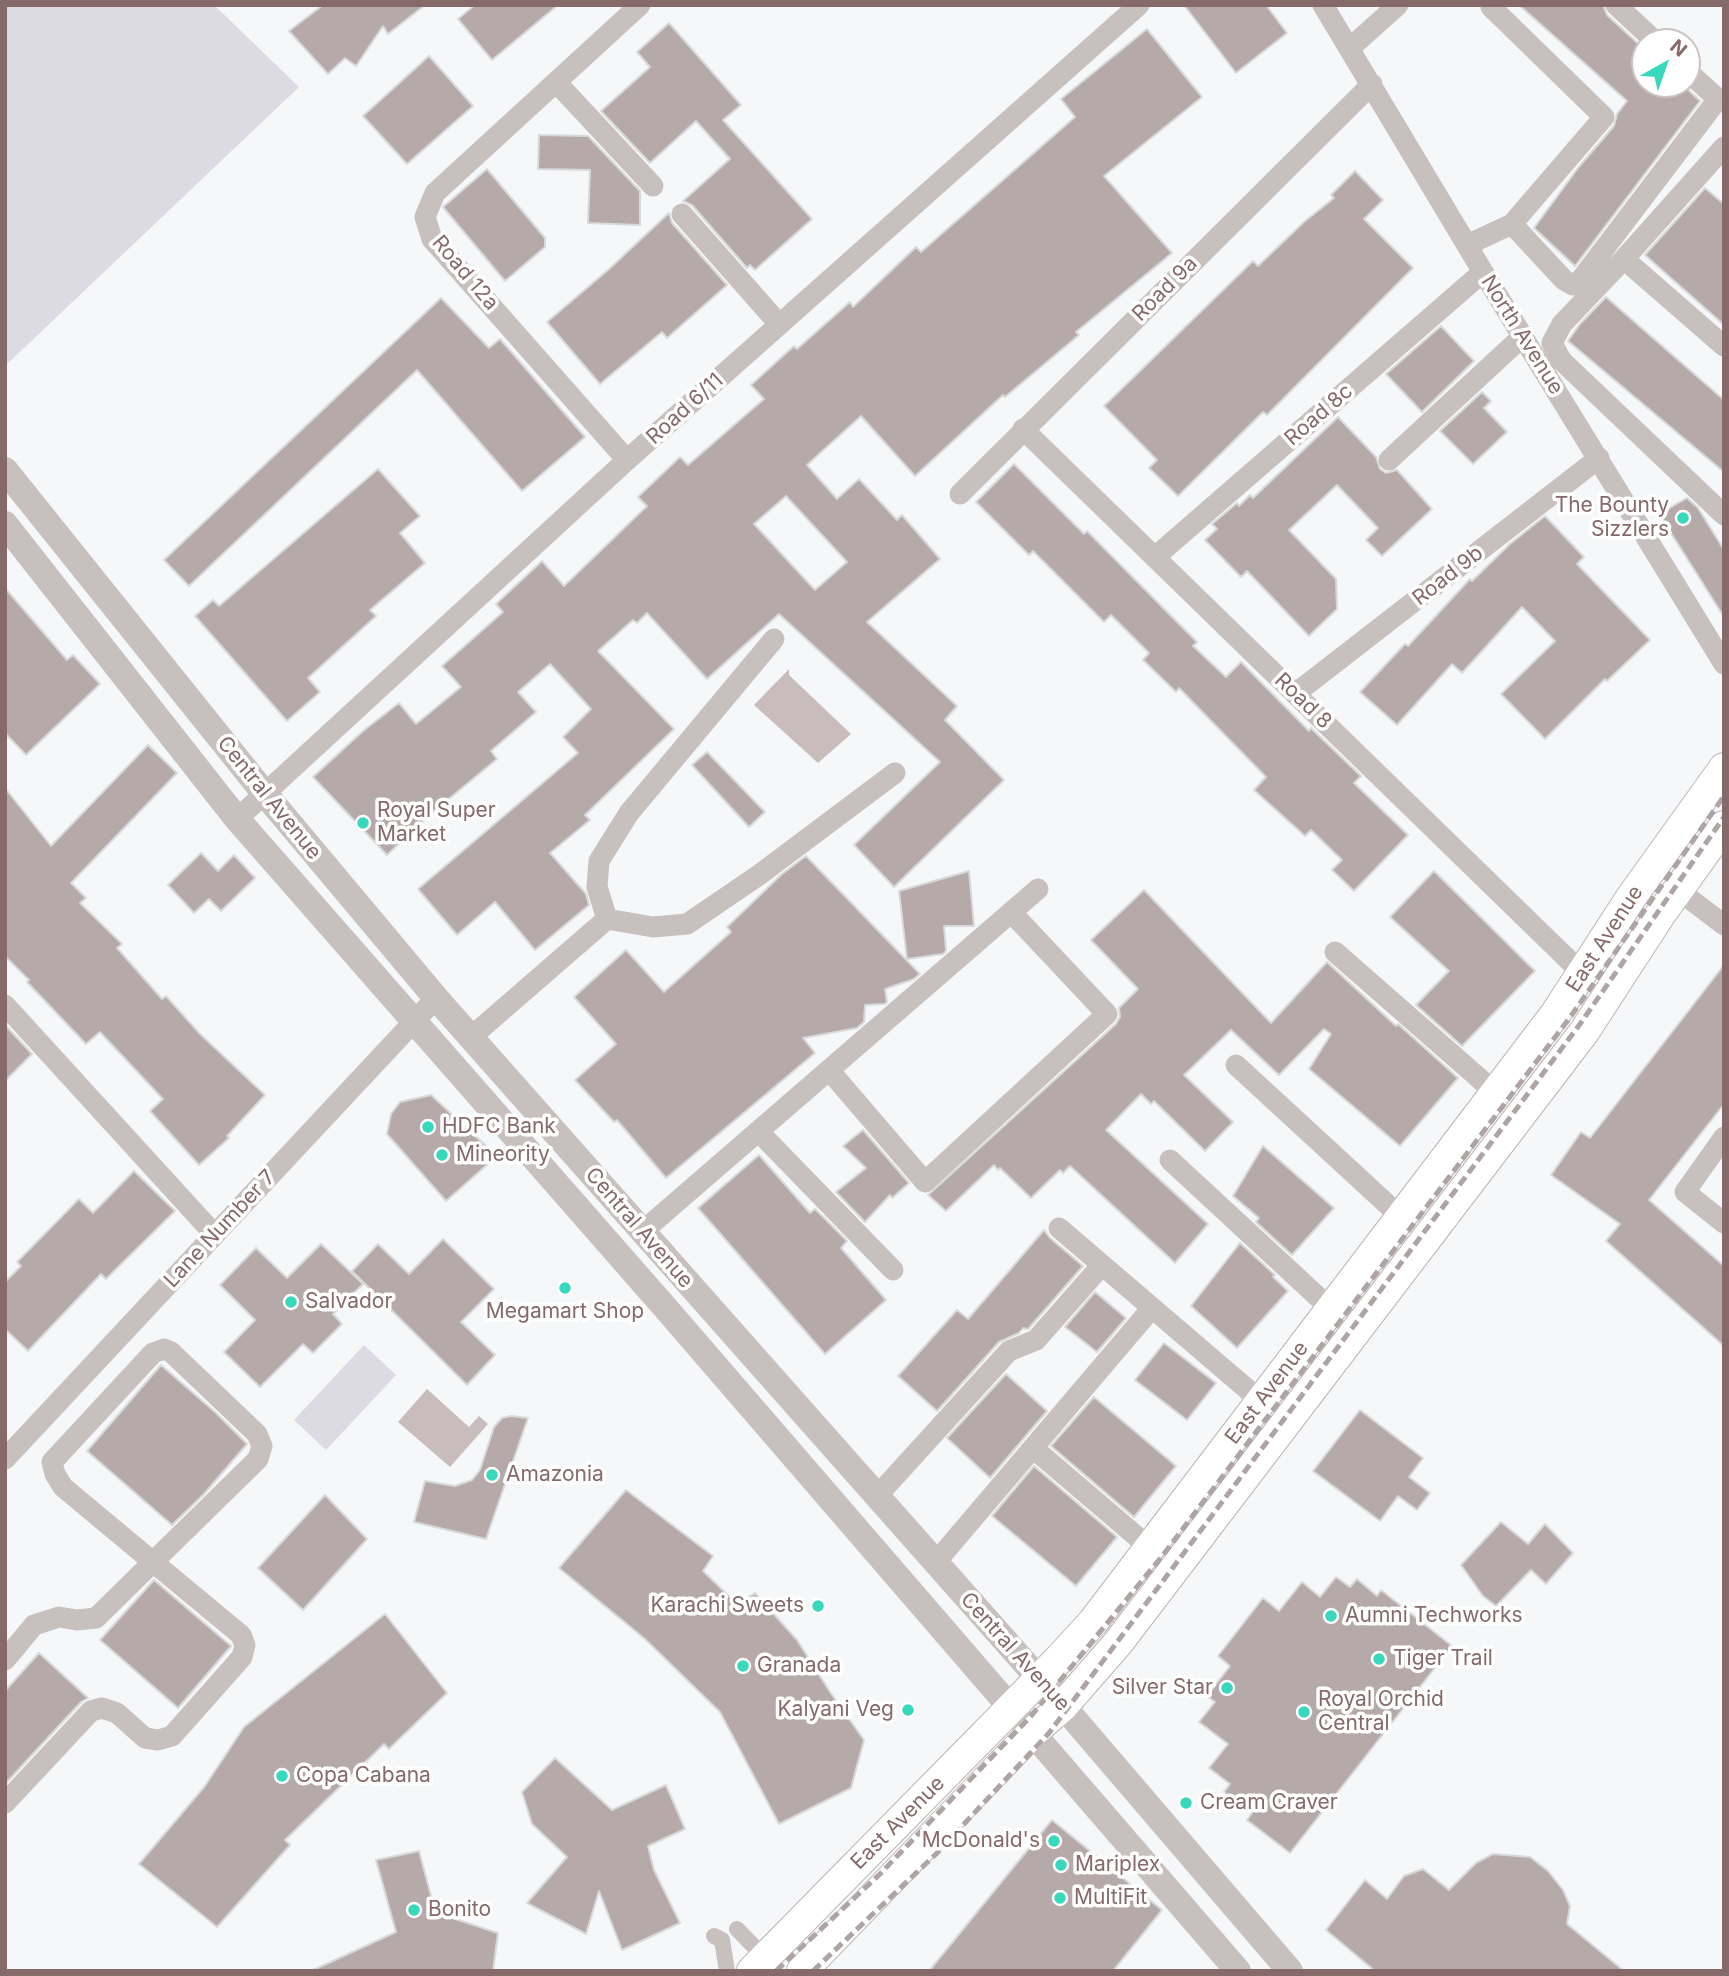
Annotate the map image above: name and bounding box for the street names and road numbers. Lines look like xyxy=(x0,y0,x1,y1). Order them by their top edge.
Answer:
street label: Road 12a xyxy=(427,231,503,315)
street label: Road 9a xyxy=(1127,251,1203,327)
street label: North Avenue xyxy=(1475,271,1569,399)
street label: Road 6/11 xyxy=(642,368,728,450)
street label: Road 8c xyxy=(1280,379,1358,451)
street label: Road 9b xyxy=(1408,541,1488,611)
street label: Road 8 xyxy=(1269,668,1337,734)
street label: Central Avenue xyxy=(212,731,326,865)
street label: East Avenue xyxy=(1561,881,1649,997)
street label: Central Avenue xyxy=(580,1163,698,1293)
street label: Lane Number 7 xyxy=(159,1165,281,1293)
street label: East Avenue xyxy=(1220,1337,1314,1449)
street label: Central Avenue xyxy=(955,1587,1075,1717)
street label: East Avenue xyxy=(846,1771,950,1875)

